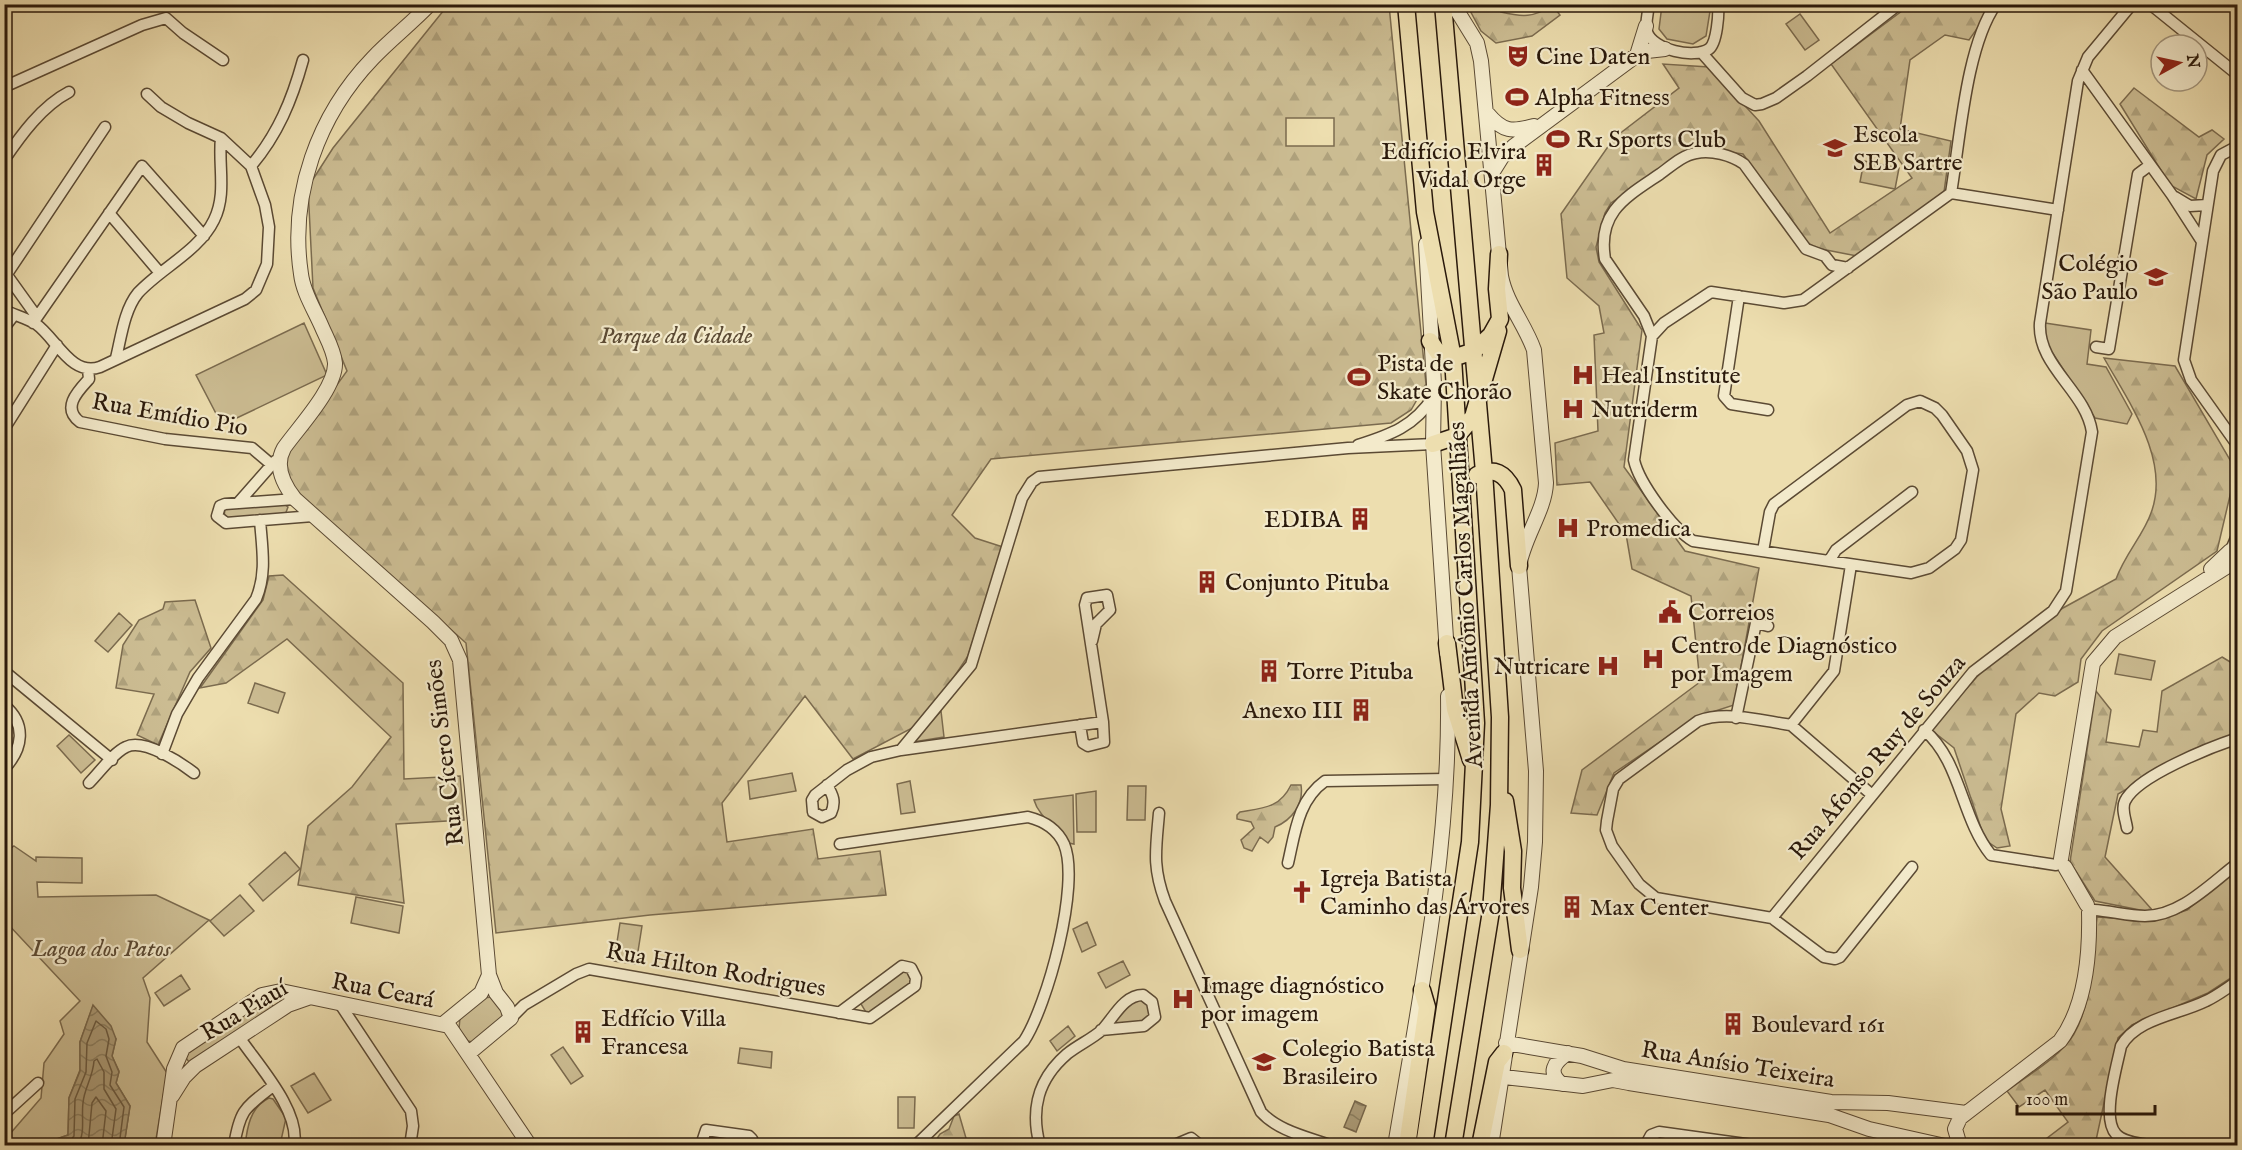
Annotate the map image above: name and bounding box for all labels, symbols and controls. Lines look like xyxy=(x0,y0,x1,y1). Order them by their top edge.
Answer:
north arrow xyxy=(2149,33,2209,93)
place label: Cine Daten xyxy=(1536,42,1650,73)
theatre icon: Cine Daten xyxy=(1505,43,1531,69)
text: N xyxy=(2181,52,2203,70)
place label: Alpha Fitness xyxy=(1534,83,1670,114)
sports icon: Alpha Fitness xyxy=(1504,84,1530,110)
place label: Escola SEB Sartre xyxy=(1853,120,1963,179)
place label: R1 Sports Club xyxy=(1576,125,1726,156)
sports icon: R1 Sports Club xyxy=(1545,126,1571,152)
school or university icon: Escola SEB Sartre xyxy=(1822,135,1848,161)
place label: Edifício Elvira Vidal Orge xyxy=(1381,137,1527,196)
building icon: Edifício Elvira Vidal Orge xyxy=(1531,152,1557,178)
place label: Colégio São Paulo xyxy=(2041,249,2138,308)
school or university icon: Colégio São Paulo xyxy=(2143,264,2169,290)
park label: Parque da Cidade xyxy=(600,321,752,352)
place label: Pista de Skate Chorão xyxy=(1377,349,1512,408)
place label: Heal Institute xyxy=(1601,361,1741,392)
hospital icon: Heal Institute xyxy=(1570,362,1596,388)
sports icon: Pista de Skate Chorão xyxy=(1346,364,1372,390)
street label: Rua Emídio Pio xyxy=(89,386,250,444)
place label: Nutriderm xyxy=(1591,395,1698,426)
hospital icon: Nutriderm xyxy=(1560,396,1586,422)
street label: Avenida Antônio Carlos Magalhães xyxy=(1442,421,1491,770)
place label: EDIBA xyxy=(1264,505,1343,536)
building icon: EDIBA xyxy=(1347,506,1373,532)
place label: Promedica xyxy=(1586,514,1692,545)
hospital icon: Promedica xyxy=(1555,515,1581,541)
place label: Conjunto Pituba xyxy=(1225,568,1390,599)
building icon: Conjunto Pituba xyxy=(1194,569,1220,595)
place label: Correios xyxy=(1688,598,1774,629)
public building icon: Correios xyxy=(1657,599,1683,625)
place label: Centro de Diagnóstico por Imagem xyxy=(1671,631,1897,690)
hospital icon: Centro de Diagnóstico por Imagem xyxy=(1640,646,1666,672)
street label: Rua Afonso Ruy de Souza xyxy=(1783,648,1974,867)
place label: Nutricare xyxy=(1494,652,1590,683)
hospital icon: Nutricare xyxy=(1595,653,1621,679)
place label: Torre Pituba xyxy=(1287,657,1414,688)
street label: Rua Cícero Simões xyxy=(419,658,472,848)
building icon: Torre Pituba xyxy=(1256,658,1282,684)
place label: Anexo III xyxy=(1241,696,1343,727)
building icon: Anexo III xyxy=(1348,697,1374,723)
place label: Igreja Batista Caminho das Árvores xyxy=(1320,864,1530,923)
church icon: Igreja Batista Caminho das Árvores xyxy=(1289,879,1315,905)
place label: Max Center xyxy=(1590,893,1709,924)
building icon: Max Center xyxy=(1559,894,1585,920)
park label: Lagoa dos Patos xyxy=(31,934,172,965)
street label: Rua Hilton Rodrigues xyxy=(603,936,828,1005)
street label: Rua Ceará xyxy=(329,966,437,1017)
place label: Image diagnóstico por imagem xyxy=(1201,971,1384,1030)
street label: Rua Piauí xyxy=(196,973,295,1049)
hospital icon: Image diagnóstico por imagem xyxy=(1170,986,1196,1012)
place label: Edfício Villa Francesa xyxy=(601,1004,726,1063)
place label: Boulevard 161 xyxy=(1751,1010,1885,1041)
building icon: Boulevard 161 xyxy=(1720,1011,1746,1037)
building icon: Edfício Villa Francesa xyxy=(570,1019,596,1045)
place label: Colegio Batista Brasileiro xyxy=(1282,1034,1436,1093)
street label: Rua Anísio Teixeira xyxy=(1639,1035,1837,1096)
school or university icon: Colegio Batista Brasileiro xyxy=(1251,1049,1277,1075)
scale bar xyxy=(2017,1078,2155,1116)
text: 100 m xyxy=(2026,1089,2068,1112)

